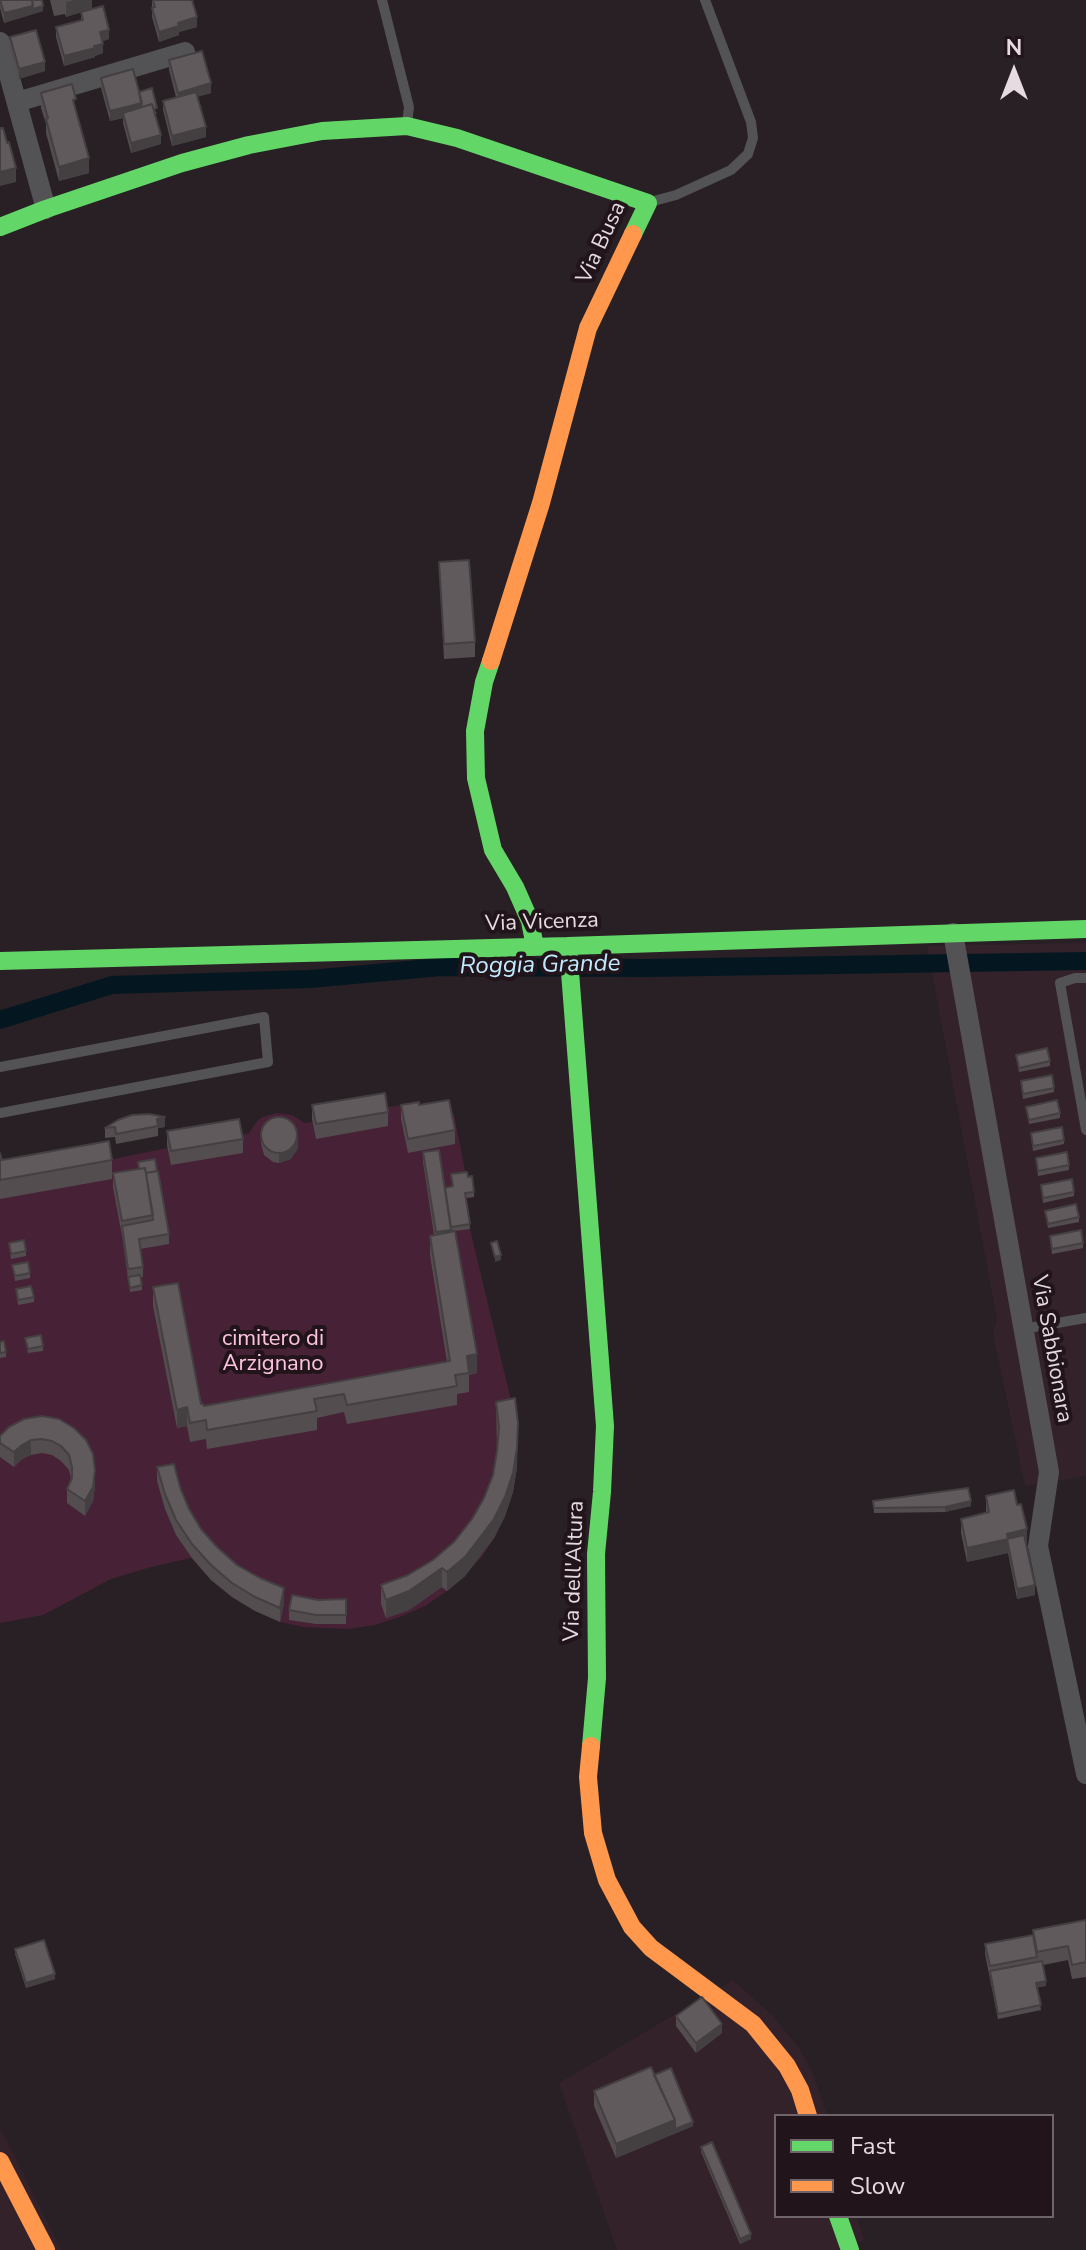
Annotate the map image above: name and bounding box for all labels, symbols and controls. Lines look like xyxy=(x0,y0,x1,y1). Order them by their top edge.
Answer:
north arrow xyxy=(974,32,1054,112)
text: N xyxy=(1006,33,1022,63)
street label: Via Busa xyxy=(572,198,632,288)
street label: Via Vicenza xyxy=(485,908,599,938)
water label: Roggia Grande xyxy=(459,950,621,982)
street label: Via Sabbionara xyxy=(1025,1273,1077,1425)
park label: cimitero di Arzignano xyxy=(222,1327,324,1378)
street label: Via dell'Altura xyxy=(559,1500,591,1642)
legend xyxy=(774,2114,1054,2218)
text: Fast xyxy=(850,2130,895,2162)
text: Slow xyxy=(850,2170,905,2202)

